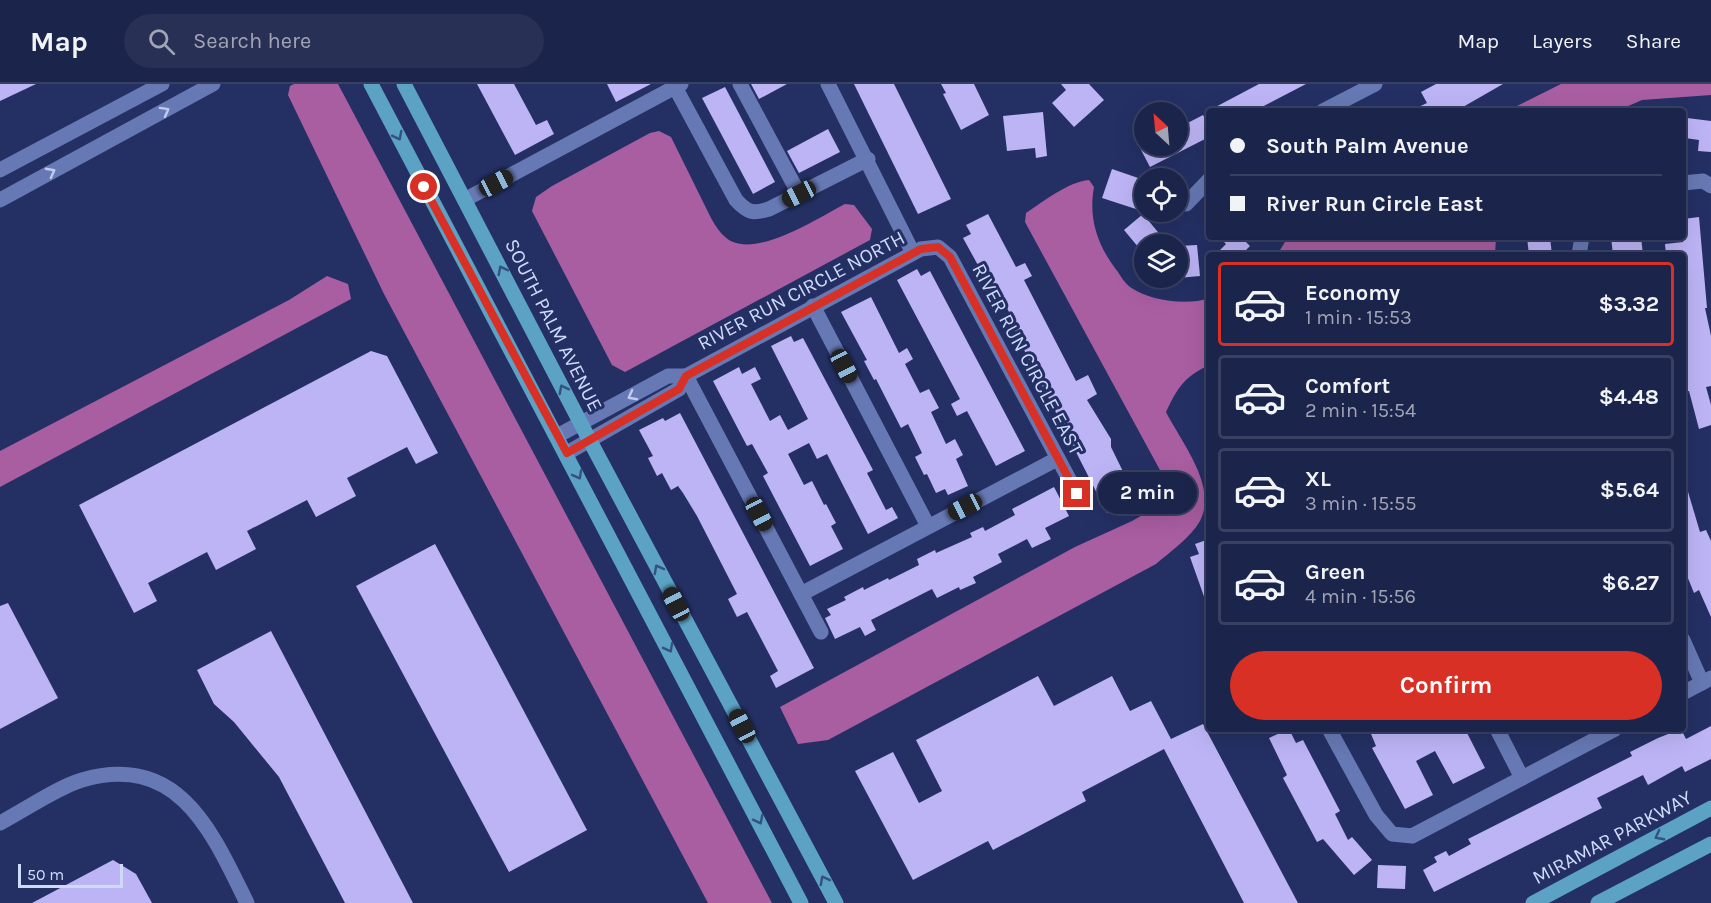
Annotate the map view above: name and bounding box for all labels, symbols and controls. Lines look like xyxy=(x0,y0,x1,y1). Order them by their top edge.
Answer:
search box xyxy=(124,14,544,68)
text: Map xyxy=(30,25,88,58)
icon: search xyxy=(145,25,178,58)
text: Search here xyxy=(193,28,311,54)
text: Map xyxy=(1457,29,1499,53)
text: Layers xyxy=(1532,29,1593,53)
text: Share xyxy=(1626,29,1681,53)
north arrow xyxy=(1134,102,1188,156)
map controls xyxy=(1134,102,1188,288)
one-way arrow xyxy=(158,107,169,118)
one-way arrow xyxy=(391,130,402,140)
text: South Palm Avenue xyxy=(1266,133,1469,159)
car xyxy=(476,167,516,199)
one-way arrow xyxy=(45,168,56,179)
button: locate xyxy=(1134,168,1188,222)
route start xyxy=(410,173,437,200)
car xyxy=(779,178,819,210)
text: River Run Circle East xyxy=(1266,191,1483,217)
street label: RIVER RUN CIRCLE NORTH xyxy=(694,226,909,355)
button: layers xyxy=(1134,234,1188,288)
street label: SOUTH PALM AVENUE xyxy=(500,235,607,415)
street label: RIVER RUN CIRCLE EAST xyxy=(967,260,1088,459)
one-way arrow xyxy=(498,266,510,277)
icon: car xyxy=(1233,277,1287,331)
text: Economy xyxy=(1305,280,1400,306)
text: $3.32 xyxy=(1598,291,1659,317)
text: 1 min · 15:53 xyxy=(1305,306,1412,329)
car xyxy=(828,346,860,386)
icon: car xyxy=(1233,370,1287,424)
text: Comfort xyxy=(1305,373,1390,399)
text: $4.48 xyxy=(1599,384,1659,410)
one-way arrow xyxy=(559,385,570,395)
one-way arrow xyxy=(627,388,638,400)
text: 2 min · 15:54 xyxy=(1305,399,1416,422)
icon: car xyxy=(1233,463,1287,517)
text: XL xyxy=(1305,466,1331,492)
one-way arrow xyxy=(571,469,582,479)
callout: 2 min xyxy=(1098,473,1197,515)
text: $5.64 xyxy=(1600,477,1659,503)
route end xyxy=(1063,480,1090,507)
text: 2 min xyxy=(1120,481,1175,504)
car xyxy=(945,491,985,523)
text: 3 min · 15:55 xyxy=(1305,492,1416,515)
car xyxy=(743,494,775,534)
icon: car xyxy=(1233,556,1287,610)
text: Green xyxy=(1305,559,1366,585)
one-way arrow xyxy=(654,565,665,575)
text: $6.27 xyxy=(1602,570,1659,596)
car xyxy=(660,584,692,624)
text: 4 min · 15:56 xyxy=(1305,585,1416,608)
one-way arrow xyxy=(662,641,673,652)
button: Confirm xyxy=(1230,651,1662,720)
car xyxy=(726,706,758,746)
street label: MIRAMAR PARKWAY xyxy=(1529,786,1696,889)
one-way arrow xyxy=(752,814,764,825)
one-way arrow xyxy=(1655,829,1666,840)
scale bar xyxy=(18,861,123,888)
text: 50 m xyxy=(27,865,64,884)
one-way arrow xyxy=(820,876,831,886)

